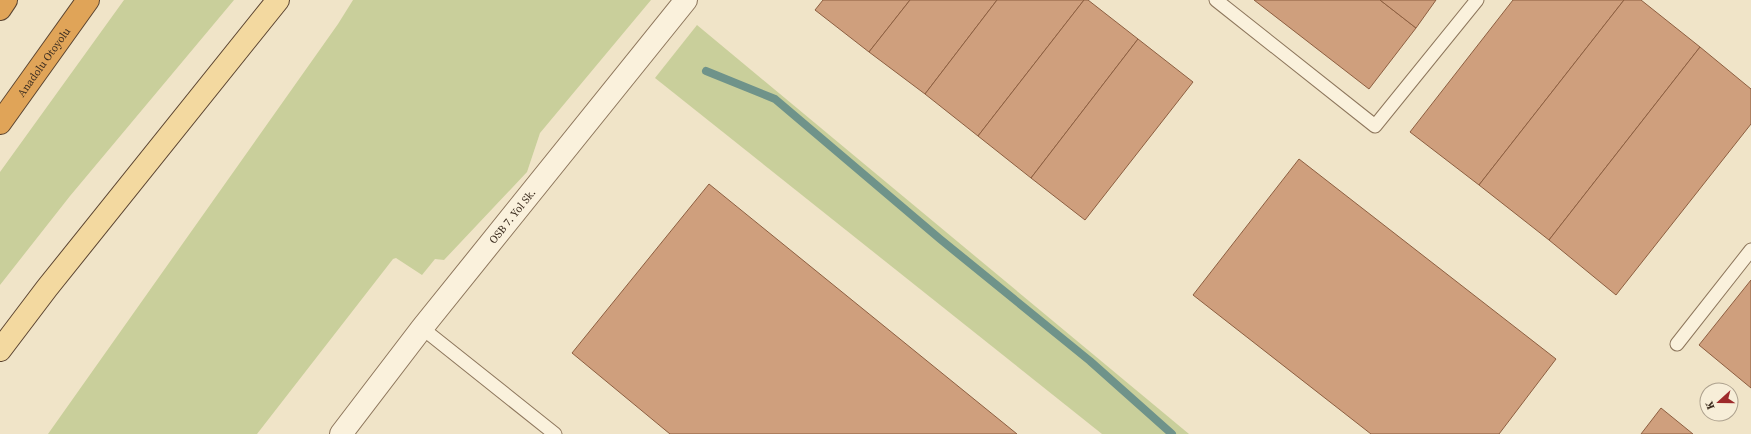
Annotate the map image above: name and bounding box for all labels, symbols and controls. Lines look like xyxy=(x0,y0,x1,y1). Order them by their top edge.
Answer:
street label: Anadolu Otoyolu xyxy=(14,24,74,100)
street label: OSB 7. Yol Sk. xyxy=(486,186,539,247)
north arrow xyxy=(1699,382,1739,422)
text: K xyxy=(1702,399,1719,412)

